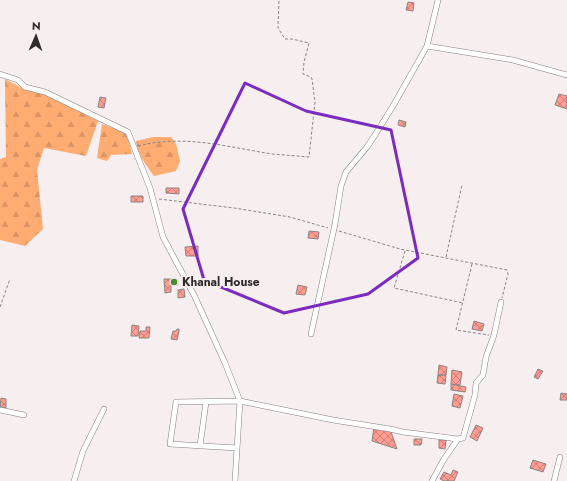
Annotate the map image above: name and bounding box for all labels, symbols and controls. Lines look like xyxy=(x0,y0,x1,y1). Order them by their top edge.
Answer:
north arrow xyxy=(16,16,56,56)
text: N xyxy=(32,18,41,34)
place label: Khanal House xyxy=(182,273,260,291)
marker: Khanal House xyxy=(169,277,179,287)

